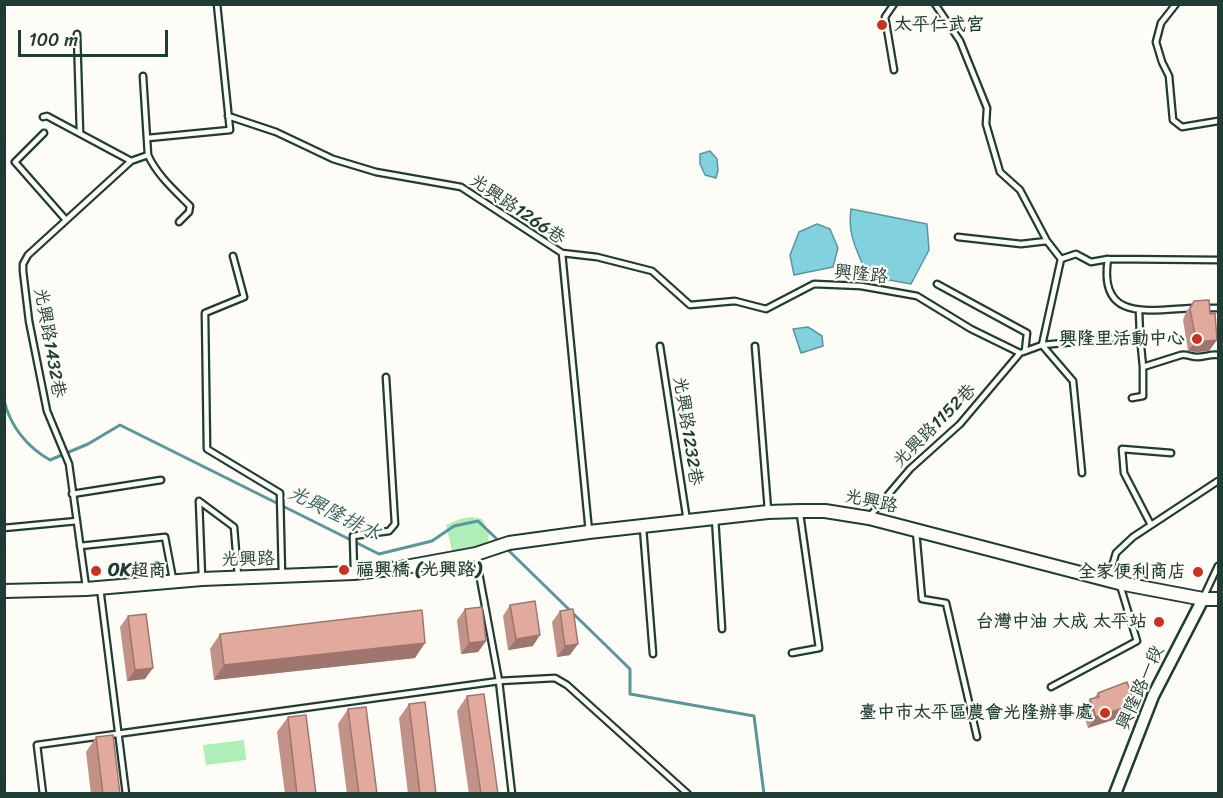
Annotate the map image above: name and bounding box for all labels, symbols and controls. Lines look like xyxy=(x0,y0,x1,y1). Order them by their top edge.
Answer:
place label: 太平仁武宮 xyxy=(894,14,984,36)
scale bar xyxy=(21,18,171,56)
marker: 太平仁武宮 xyxy=(875,18,889,32)
text: 100 m xyxy=(29,24,78,56)
street label: 光興路1266巷 xyxy=(465,170,569,250)
street label: 興隆路 xyxy=(833,261,889,289)
street label: 光興路1432巷 xyxy=(29,286,69,400)
place label: 興隆里活動中心 xyxy=(1059,328,1185,350)
marker: 興隆里活動中心 xyxy=(1190,332,1204,346)
street label: 光興路1232巷 xyxy=(668,375,706,487)
street label: 光興路1152巷 xyxy=(889,380,981,472)
water label: 光興隆排水 xyxy=(284,481,384,547)
street label: 光興路 xyxy=(842,486,900,518)
street label: 光興路 xyxy=(221,549,275,571)
place label: 福興橋 (光興路) xyxy=(356,559,481,581)
place label: OK超商 xyxy=(108,560,167,582)
place label: 全家便利商店 xyxy=(1078,561,1186,583)
marker: 福興橋 (光興路) xyxy=(337,563,351,577)
marker: OK超商 xyxy=(89,564,103,578)
marker: 全家便利商店 xyxy=(1191,565,1205,579)
place label: 台灣中油 大成 太平站 xyxy=(976,611,1147,633)
marker: 台灣中油 大成 太平站 xyxy=(1152,615,1166,629)
street label: 興隆路一段 xyxy=(1113,642,1169,734)
place label: 臺中市太平區農會光隆辦事處 xyxy=(859,702,1093,724)
marker: 臺中市太平區農會光隆辦事處 xyxy=(1098,706,1112,720)

